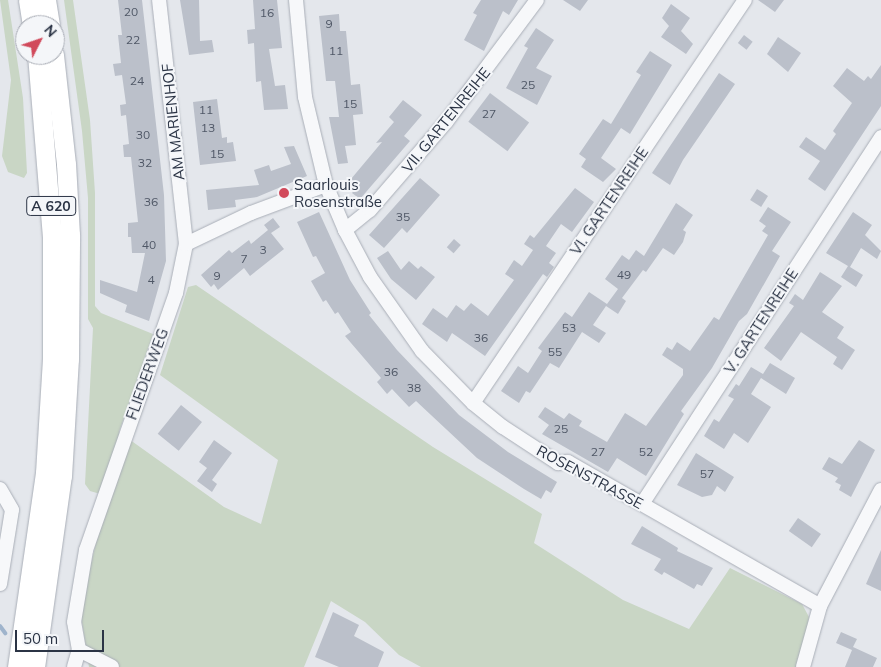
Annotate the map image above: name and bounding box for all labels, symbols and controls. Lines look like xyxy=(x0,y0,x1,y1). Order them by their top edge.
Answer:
house number: 20 xyxy=(124,5,138,19)
house number: 16 xyxy=(260,6,274,20)
north arrow xyxy=(15,15,65,65)
house number: 9 xyxy=(325,17,333,31)
text: N xyxy=(40,21,61,41)
house number: 22 xyxy=(126,33,140,47)
house number: 11 xyxy=(329,44,343,58)
street label: AM MARIENHOF xyxy=(158,63,188,181)
street label: VII. GARTENREIHE xyxy=(398,64,494,176)
house number: 24 xyxy=(130,74,144,88)
house number: 25 xyxy=(521,78,535,92)
house number: 15 xyxy=(343,97,357,111)
house number: 11 xyxy=(199,103,213,117)
house number: 27 xyxy=(482,107,496,121)
house number: 13 xyxy=(201,121,215,135)
house number: 30 xyxy=(136,128,150,142)
street label: VI. GARTENREIHE xyxy=(566,144,652,258)
house number: 15 xyxy=(210,147,224,161)
house number: 32 xyxy=(138,156,152,170)
place label: Saarlouis Rosenstraße xyxy=(294,175,382,210)
marker: Saarlouis Rosenstraße xyxy=(278,187,290,199)
road number: A 620 xyxy=(26,195,76,218)
house number: 36 xyxy=(144,195,158,209)
house number: 35 xyxy=(396,210,410,224)
house number: 40 xyxy=(142,238,156,252)
house number: 3 xyxy=(259,243,267,257)
house number: 7 xyxy=(240,252,248,266)
street label: V. GARTENREIHE xyxy=(720,265,802,377)
house number: 49 xyxy=(617,268,631,282)
house number: 9 xyxy=(213,269,221,283)
house number: 4 xyxy=(147,273,155,287)
house number: 53 xyxy=(562,321,576,335)
street label: FLIEDERWEG xyxy=(122,326,172,422)
house number: 36 xyxy=(474,331,488,345)
house number: 55 xyxy=(548,345,562,359)
house number: 36 xyxy=(384,365,398,379)
house number: 38 xyxy=(407,381,421,395)
house number: 25 xyxy=(554,422,568,436)
street label: ROSENSTRASSE xyxy=(534,441,646,513)
house number: 27 xyxy=(591,445,605,459)
house number: 52 xyxy=(639,445,653,459)
house number: 57 xyxy=(700,467,714,481)
scale bar xyxy=(18,620,106,652)
text: 50 m xyxy=(23,629,58,648)

